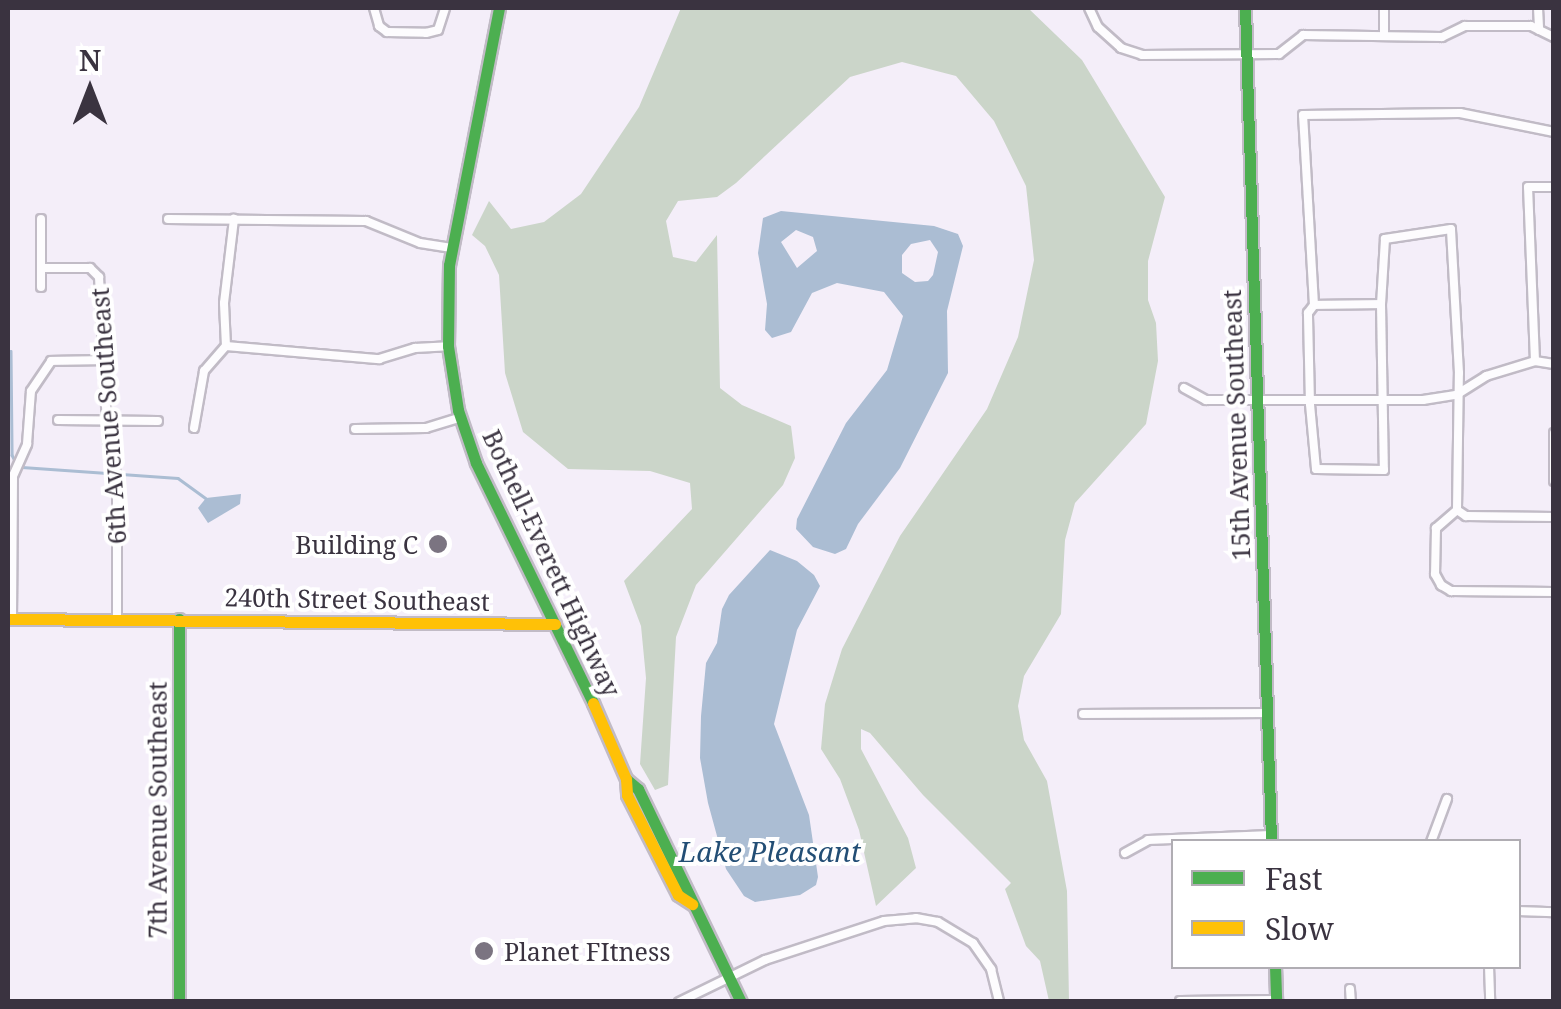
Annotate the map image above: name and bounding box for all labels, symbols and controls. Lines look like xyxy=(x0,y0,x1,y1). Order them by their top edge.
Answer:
north arrow xyxy=(40,40,140,140)
text: N xyxy=(79,41,101,79)
street label: 6th Avenue Southeast xyxy=(84,287,132,545)
street label: 15th Avenue Southeast xyxy=(1216,289,1256,561)
street label: Bothell-Everett Highway xyxy=(477,425,627,701)
place label: Building C xyxy=(295,529,418,559)
marker: Building C xyxy=(427,533,449,555)
street label: 240th Street Southeast xyxy=(224,582,490,616)
street label: 7th Avenue Southeast xyxy=(142,681,172,939)
water label: Lake Pleasant xyxy=(679,834,861,868)
legend xyxy=(1171,839,1521,969)
text: Fast xyxy=(1265,858,1322,899)
text: Slow xyxy=(1265,908,1334,949)
place label: Planet FItness xyxy=(504,936,670,966)
marker: Planet FItness xyxy=(473,940,495,962)

